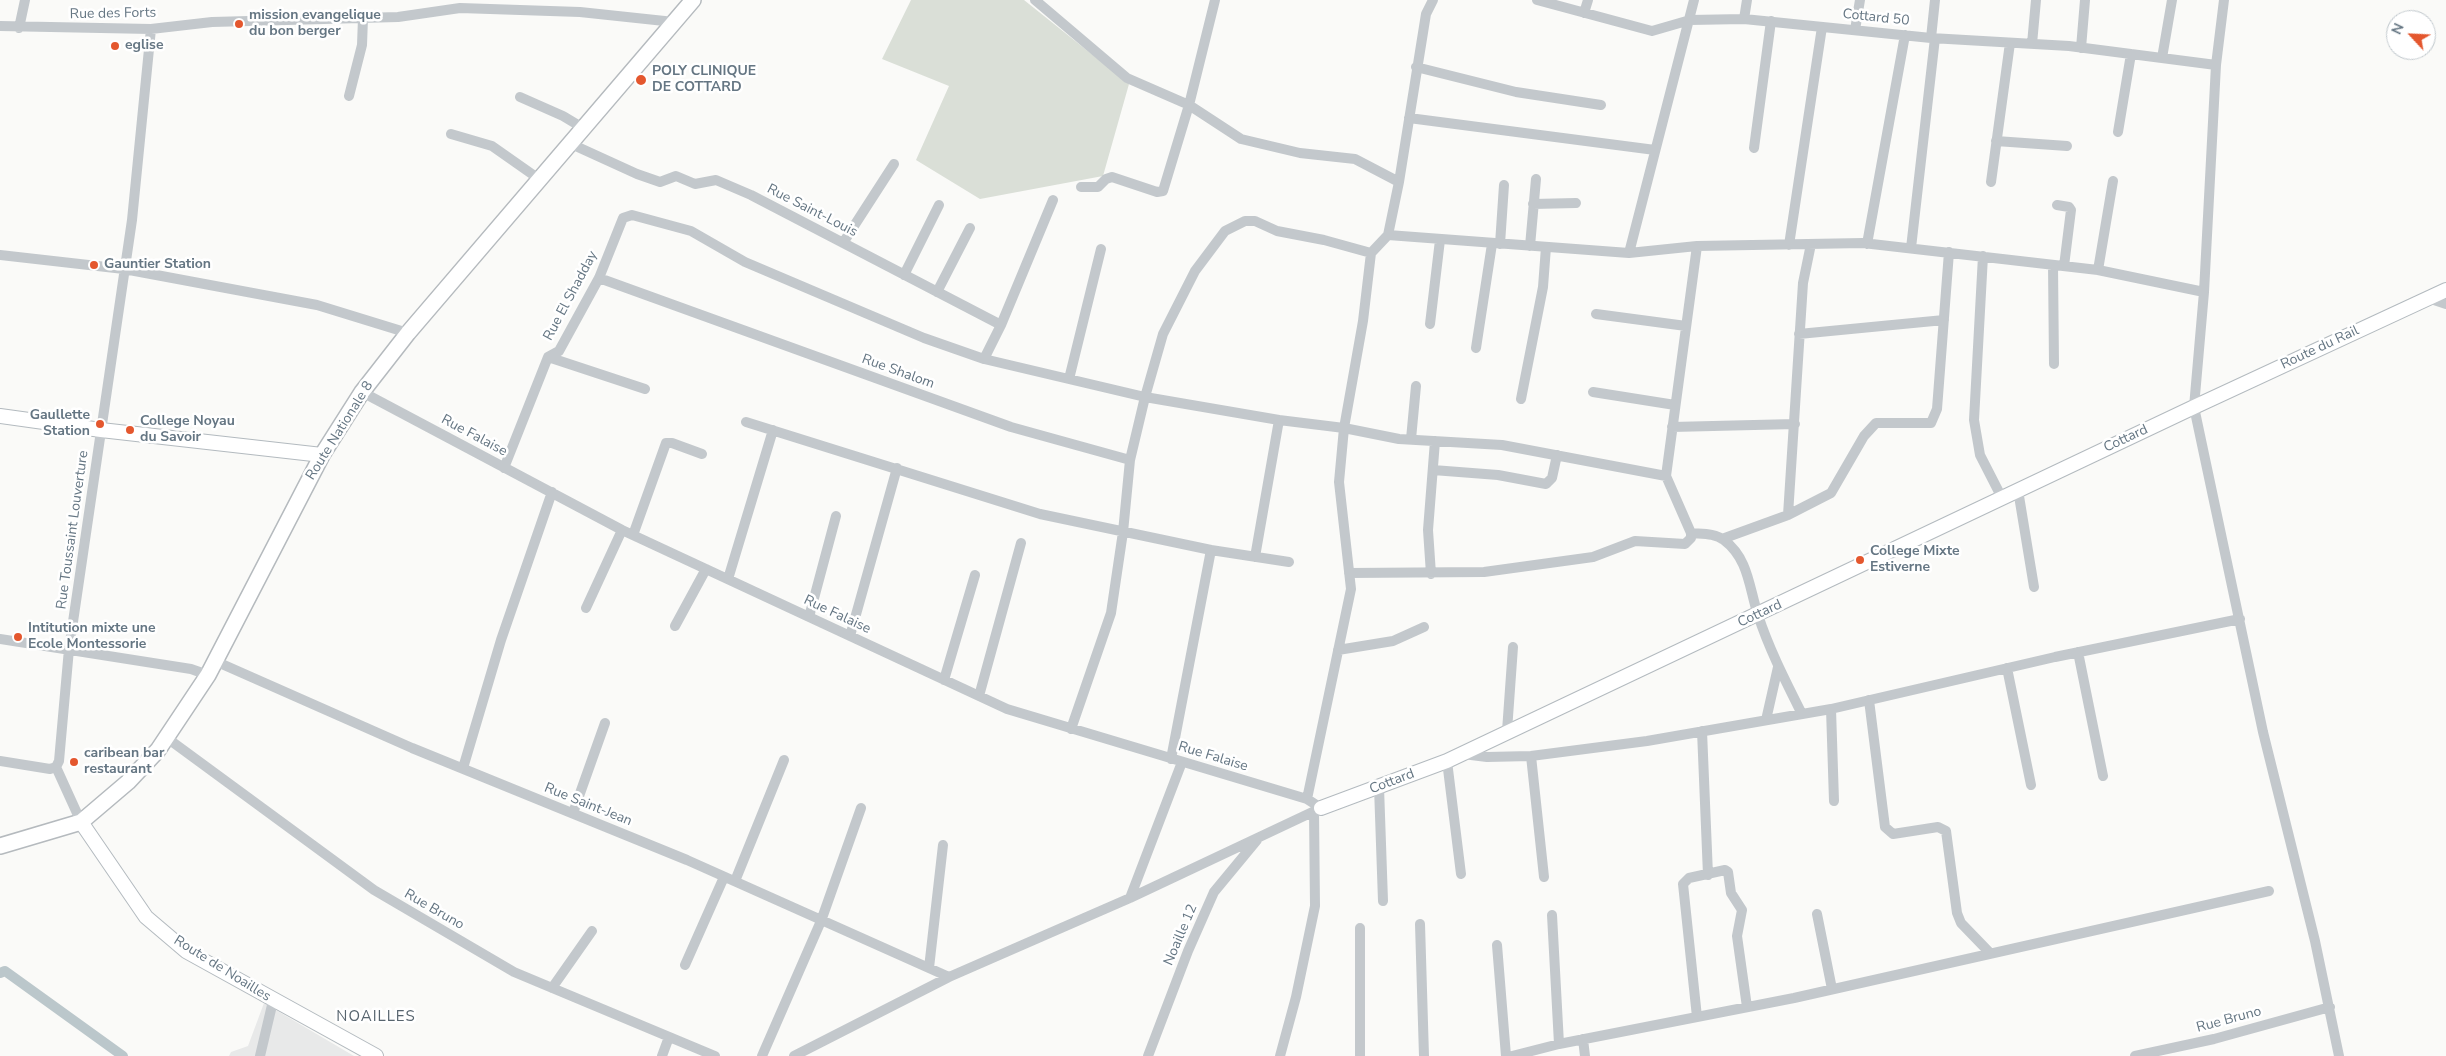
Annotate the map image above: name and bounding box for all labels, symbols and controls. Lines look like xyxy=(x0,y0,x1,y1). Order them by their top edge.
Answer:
street label: Rue des Forts xyxy=(70,5,156,23)
street label: Cottard 50 xyxy=(1842,6,1910,30)
place label: mission evangelique du bon berger xyxy=(249,8,381,40)
north arrow xyxy=(2386,10,2436,60)
marker: mission evangelique du bon berger xyxy=(233,18,245,30)
text: N xyxy=(2387,20,2409,38)
place label: eglise xyxy=(125,38,163,54)
marker: eglise xyxy=(109,40,121,52)
place label: POLY CLINIQUE DE COTTARD xyxy=(652,64,756,96)
marker: POLY CLINIQUE DE COTTARD xyxy=(634,73,648,87)
street label: Rue Saint-Louis xyxy=(764,181,860,241)
street label: Rue El Shadday xyxy=(540,248,602,344)
place label: Gauntier Station xyxy=(104,257,211,273)
marker: Gauntier Station xyxy=(88,259,100,271)
street label: Route du Rail xyxy=(2278,323,2362,373)
street label: Rue Shalom xyxy=(859,351,937,393)
street label: Route Nationale 8 xyxy=(303,378,377,484)
place label: Gaullette Station xyxy=(30,408,90,441)
street label: Rue Falaise xyxy=(438,412,510,460)
place label: College Noyau du Savoir xyxy=(140,414,235,447)
marker: Gaullette Station xyxy=(94,418,106,430)
street label: Cottard xyxy=(2101,422,2151,456)
marker: College Noyau du Savoir xyxy=(124,424,136,436)
street label: Rue Toussaint Louverture xyxy=(54,450,92,610)
place label: College Mixte Estiverne xyxy=(1870,544,1960,576)
marker: College Mixte Estiverne xyxy=(1854,554,1866,566)
street label: Rue Falaise xyxy=(801,592,873,638)
street label: Cottard xyxy=(1735,597,1785,631)
place label: Intitution mixte une Ecole Montessorie xyxy=(28,621,156,654)
marker: Intitution mixte une Ecole Montessorie xyxy=(12,631,24,643)
street label: Rue Falaise xyxy=(1176,738,1250,776)
place label: caribean bar restaurant xyxy=(84,746,164,779)
marker: caribean bar restaurant xyxy=(68,756,80,768)
street label: Cottard xyxy=(1367,766,1417,798)
street label: Rue Saint-Jean xyxy=(542,780,634,830)
street label: Rue Bruno xyxy=(401,886,467,934)
street label: Noaille 12 xyxy=(1161,902,1201,968)
street label: Route de Noailles xyxy=(170,932,274,1006)
street label: Rue Bruno xyxy=(2195,1003,2263,1037)
district label: NOAILLES xyxy=(335,1008,417,1026)

